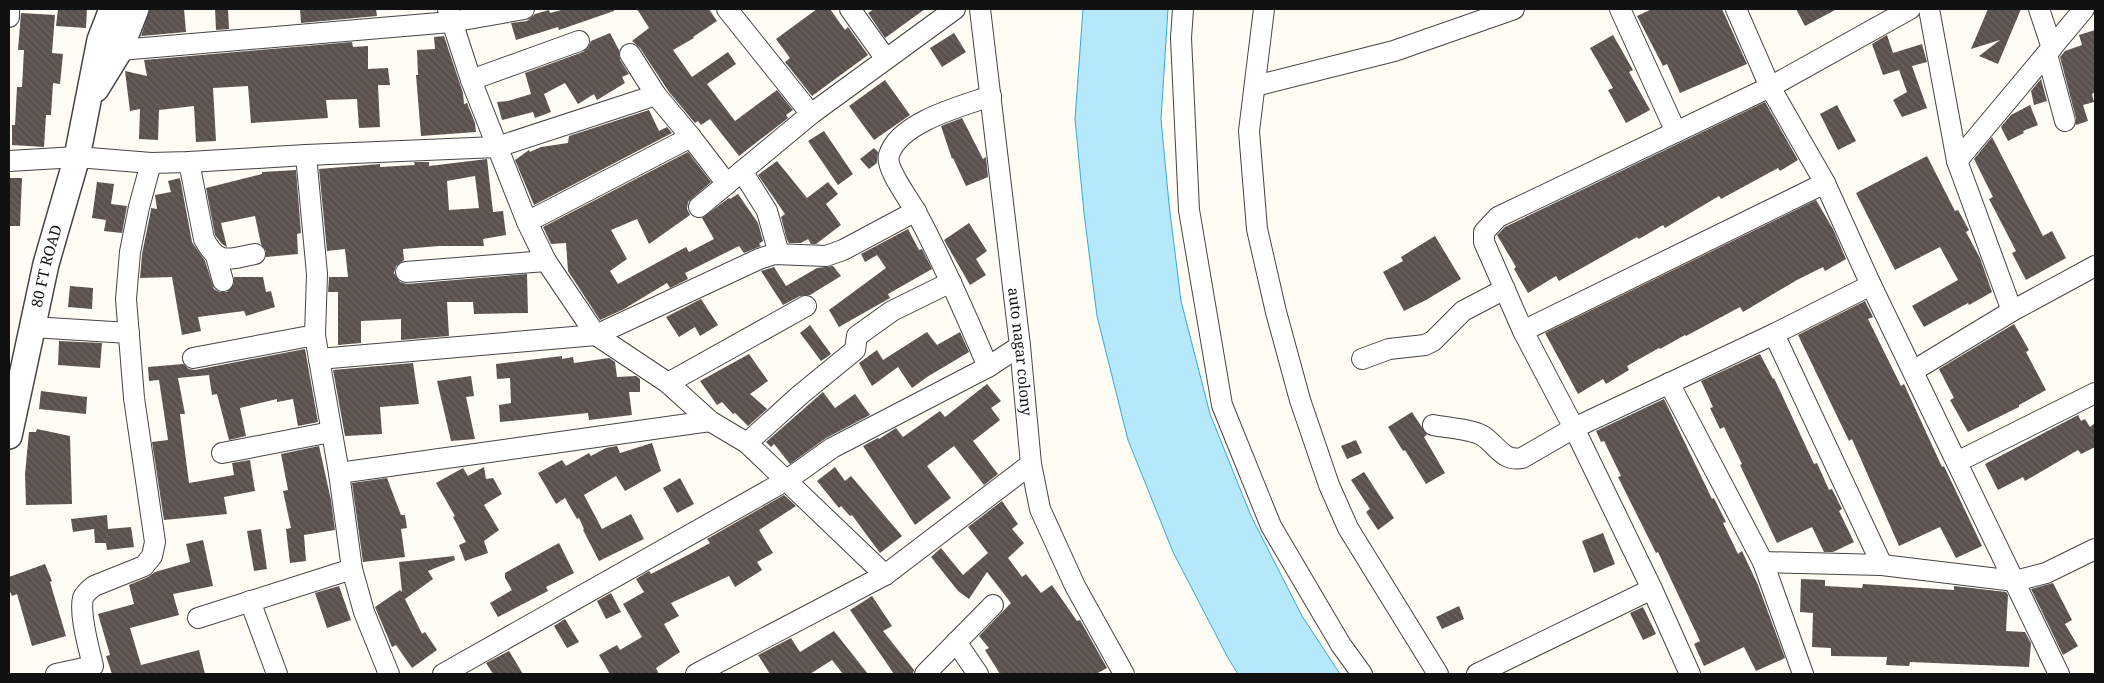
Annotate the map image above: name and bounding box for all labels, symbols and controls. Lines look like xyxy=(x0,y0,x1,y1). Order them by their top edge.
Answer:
street label: 80 FT ROAD xyxy=(26,222,66,309)
street label: auto nagar colony xyxy=(1004,286,1037,417)

